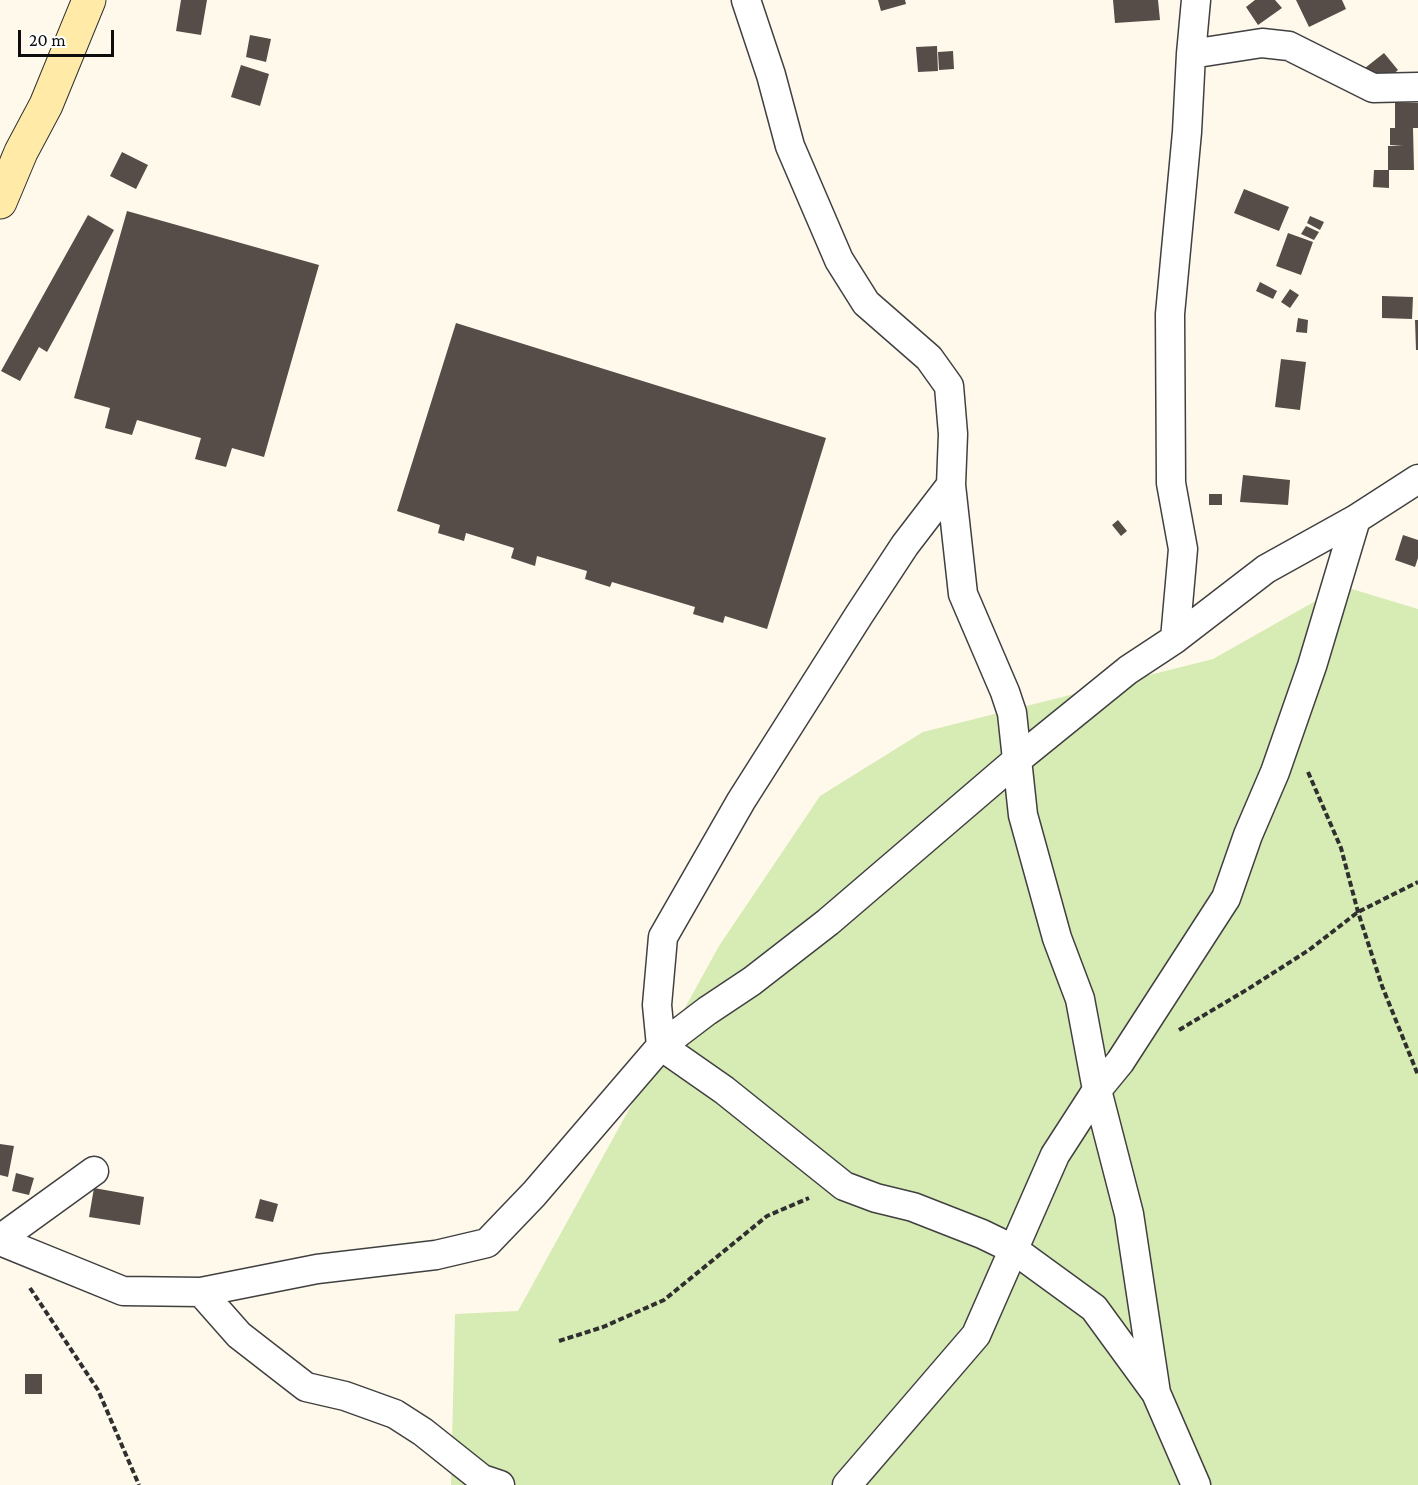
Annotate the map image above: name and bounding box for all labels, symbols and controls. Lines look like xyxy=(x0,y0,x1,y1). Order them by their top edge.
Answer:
scale bar xyxy=(21,18,117,56)
text: 20 m xyxy=(29,30,66,50)

